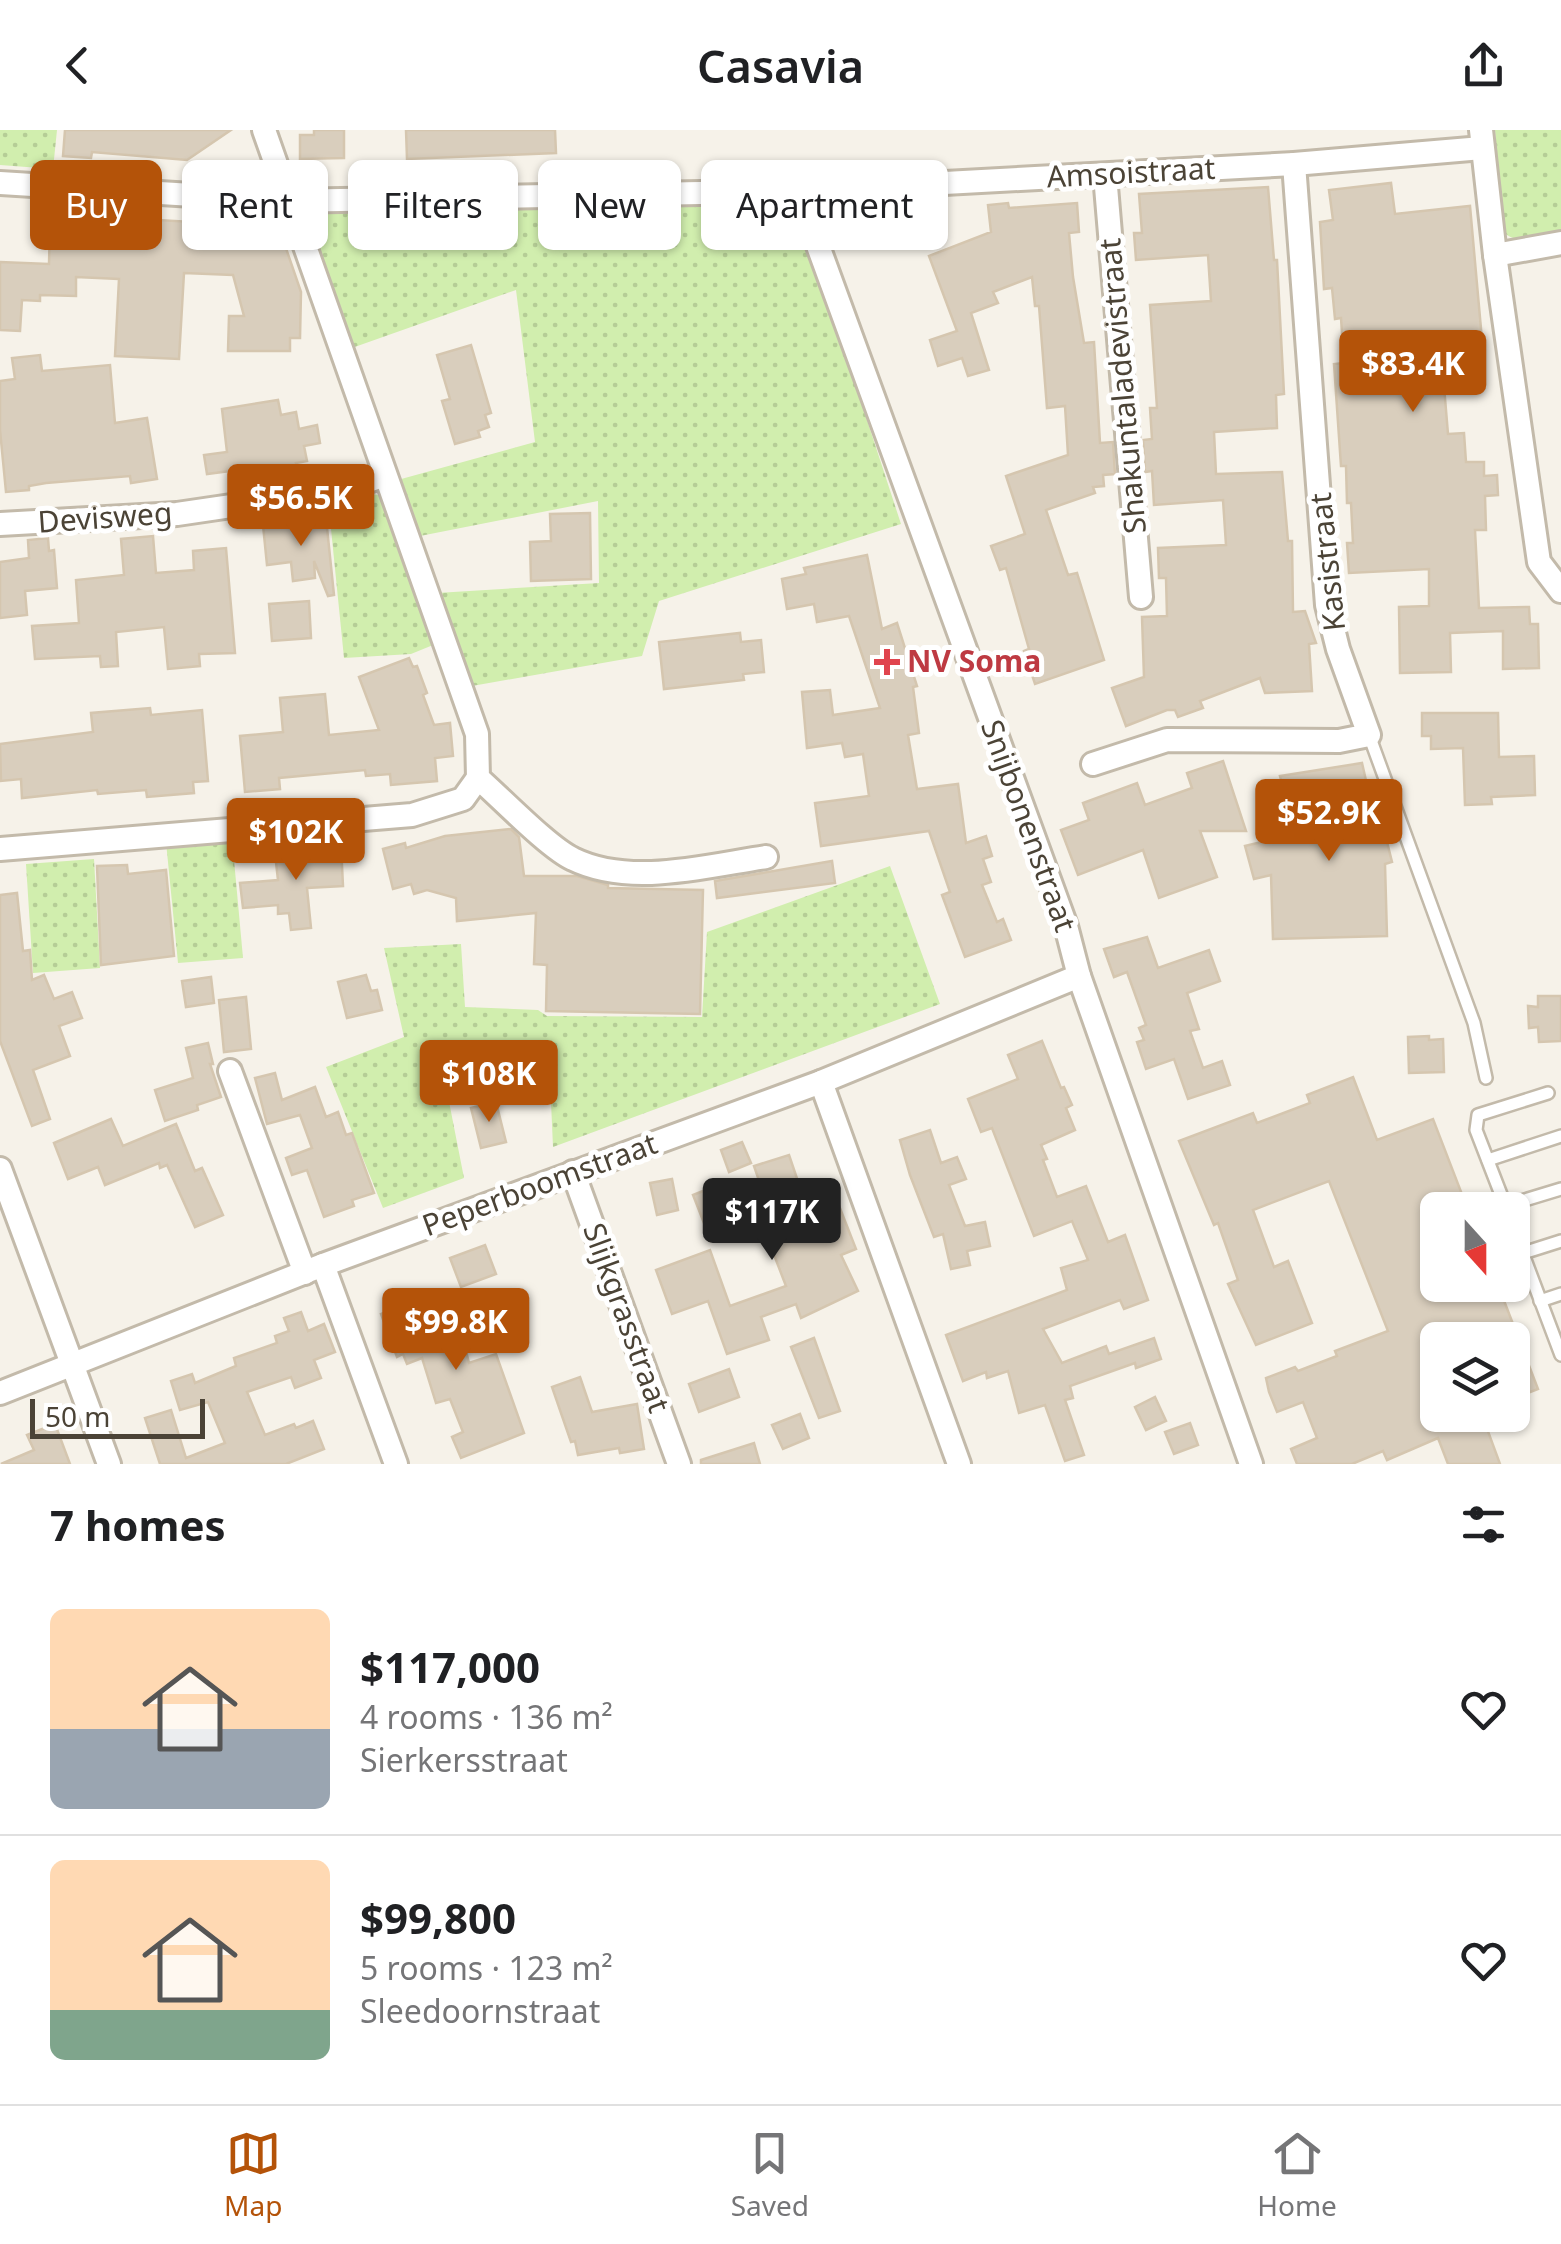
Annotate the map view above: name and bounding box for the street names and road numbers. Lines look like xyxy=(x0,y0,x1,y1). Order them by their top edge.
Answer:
street label: Amsoistraat xyxy=(1045,147,1217,196)
street label: Shakuntaladevistraat xyxy=(1088,237,1155,536)
street label: Devisweg xyxy=(36,491,173,542)
street label: Kasistraat xyxy=(1299,491,1354,633)
street label: Snijbonenstraat xyxy=(972,714,1087,937)
street label: Peperboomstraat xyxy=(416,1122,663,1245)
street label: Slijkgrasstraat xyxy=(574,1217,681,1418)

